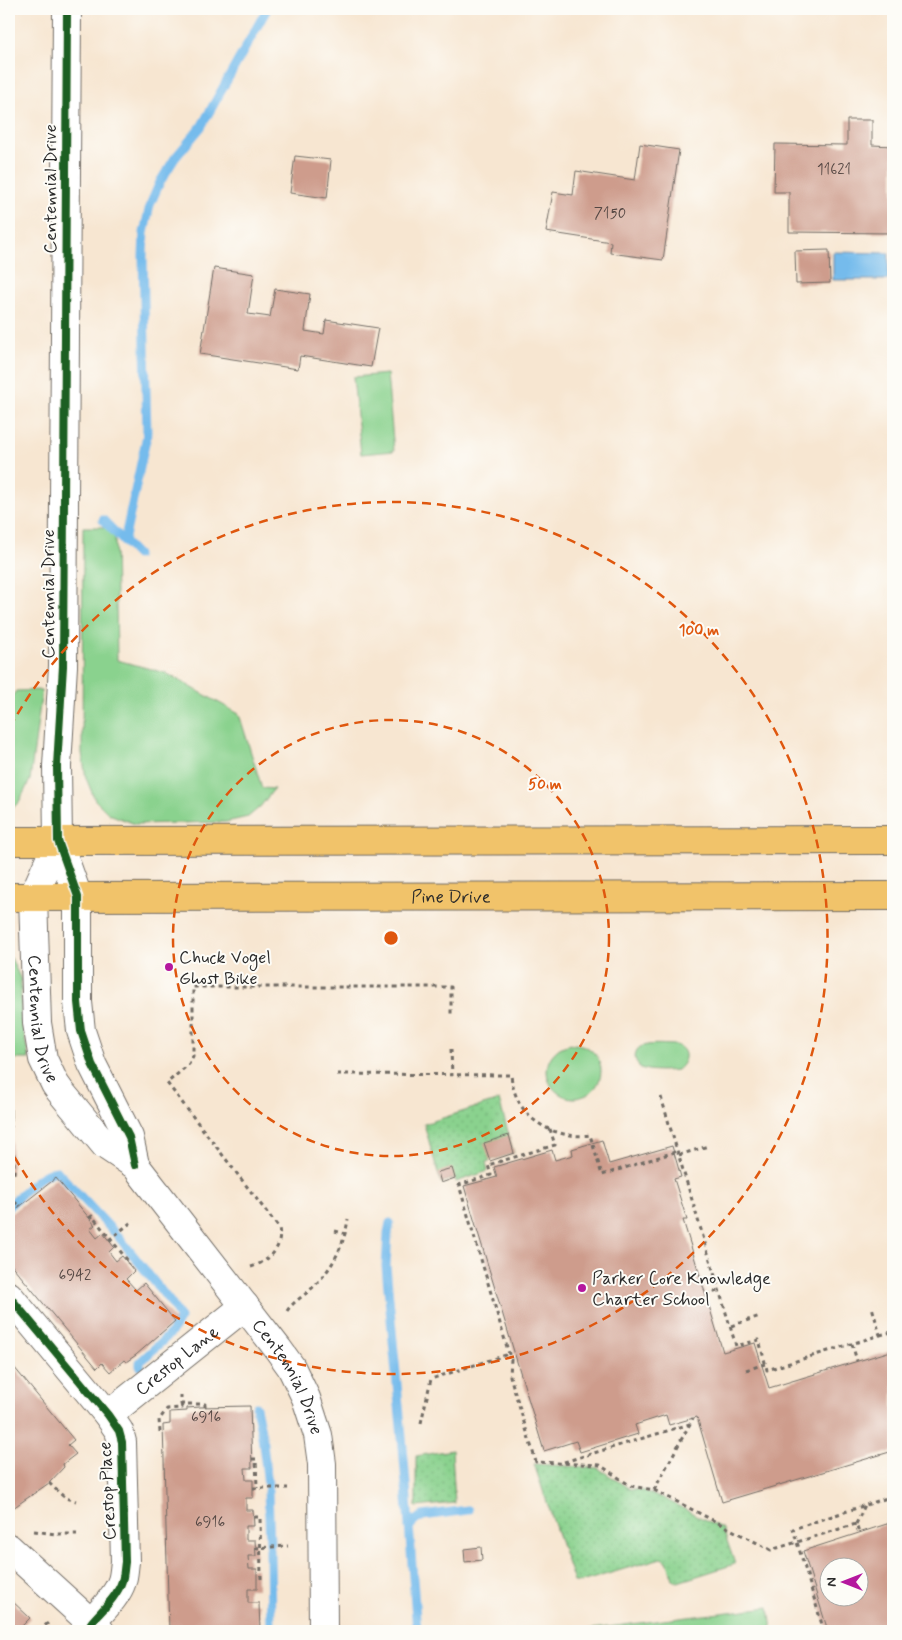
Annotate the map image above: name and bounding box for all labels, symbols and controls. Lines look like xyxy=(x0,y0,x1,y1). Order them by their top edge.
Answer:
street label: Centennial Drive xyxy=(39,124,63,254)
house number: 11621 xyxy=(817,160,851,180)
house number: 7150 xyxy=(594,204,626,224)
street label: Centennial Drive xyxy=(37,529,61,659)
text: 100 m xyxy=(679,621,719,641)
text: 50 m xyxy=(528,775,562,795)
street label: Pine Drive xyxy=(411,885,491,910)
centre of rings xyxy=(382,929,400,947)
place label: Chuck Vogel Ghost Bike xyxy=(179,946,271,991)
street label: Centennial Drive xyxy=(22,954,64,1087)
marker: Chuck Vogel Ghost Bike xyxy=(163,961,175,973)
house number: 6942 xyxy=(59,1266,91,1286)
place label: Parker Core Knowledge Charter School xyxy=(592,1267,771,1312)
marker: Parker Core Knowledge Charter School xyxy=(576,1282,588,1294)
street label: Centennial Drive xyxy=(246,1314,328,1438)
street label: Crestop Lane xyxy=(131,1320,224,1402)
house number: 6916 xyxy=(191,1408,221,1428)
street label: Crestop Place xyxy=(93,1441,123,1541)
house number: 6916 xyxy=(195,1513,225,1533)
north arrow xyxy=(820,1558,870,1608)
text: N xyxy=(823,1577,841,1587)

